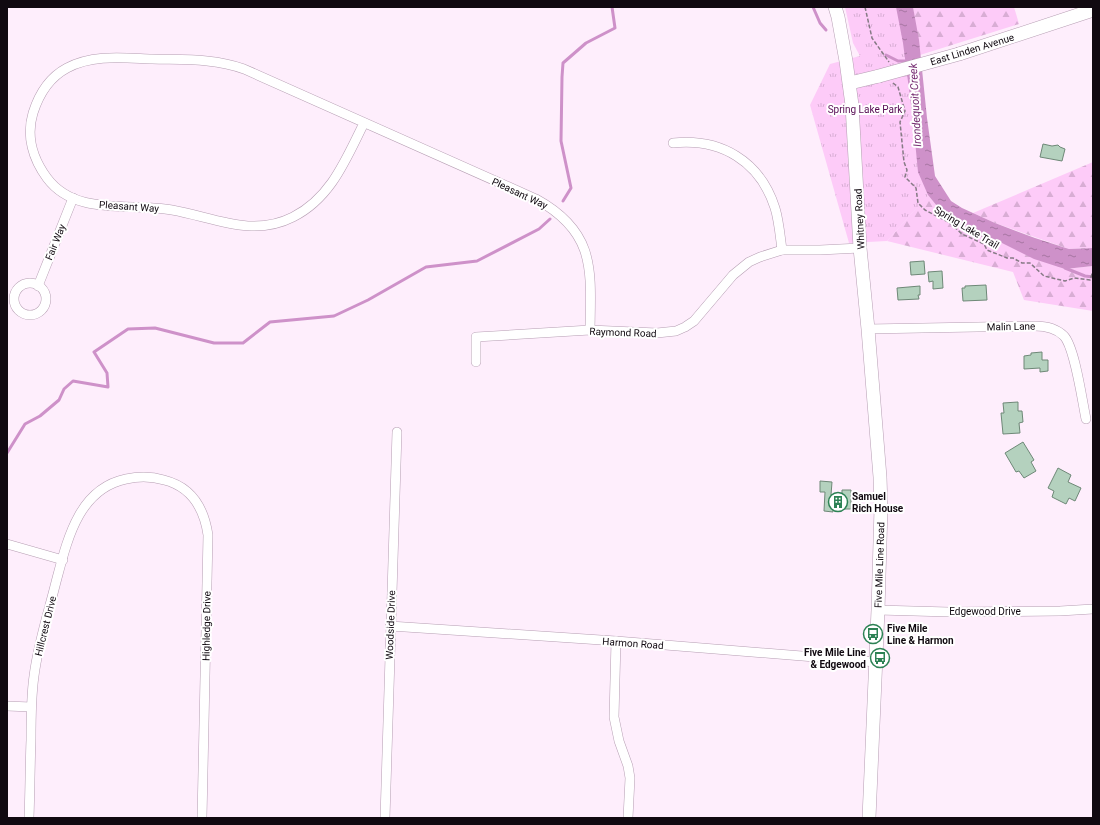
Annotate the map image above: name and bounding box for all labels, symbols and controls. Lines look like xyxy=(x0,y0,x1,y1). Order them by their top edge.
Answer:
street label: East Linden Avenue xyxy=(929,31,1015,67)
water label: Irondequoit Creek xyxy=(907,62,924,147)
park label: Spring Lake Park xyxy=(828,104,903,115)
street label: Pleasant Way xyxy=(490,176,550,211)
street label: Whitney Road xyxy=(852,188,867,250)
street label: Pleasant Way xyxy=(99,199,160,214)
street label: Spring Lake Trail xyxy=(932,204,1001,251)
street label: Fair Way xyxy=(43,222,68,262)
street label: Malin Lane xyxy=(987,321,1035,332)
street label: Raymond Road xyxy=(589,326,657,339)
building icon: Samuel Rich House xyxy=(827,491,849,513)
place label: Samuel Rich House xyxy=(852,491,904,514)
street label: Five Mile Line Road xyxy=(873,522,886,608)
street label: Woodside Drive xyxy=(384,590,397,660)
street label: Highledge Drive xyxy=(200,591,213,661)
street label: Hillcrest Drive xyxy=(33,595,58,657)
street label: Edgewood Drive xyxy=(949,606,1021,617)
bus stop icon: Five Mile Line & Harmon xyxy=(862,623,884,645)
place label: Five Mile Line & Harmon xyxy=(887,623,954,646)
street label: Harmon Road xyxy=(602,636,664,651)
place label: Five Mile Line & Edgewood xyxy=(804,647,867,670)
bus stop icon: Five Mile Line & Edgewood xyxy=(869,647,891,669)

